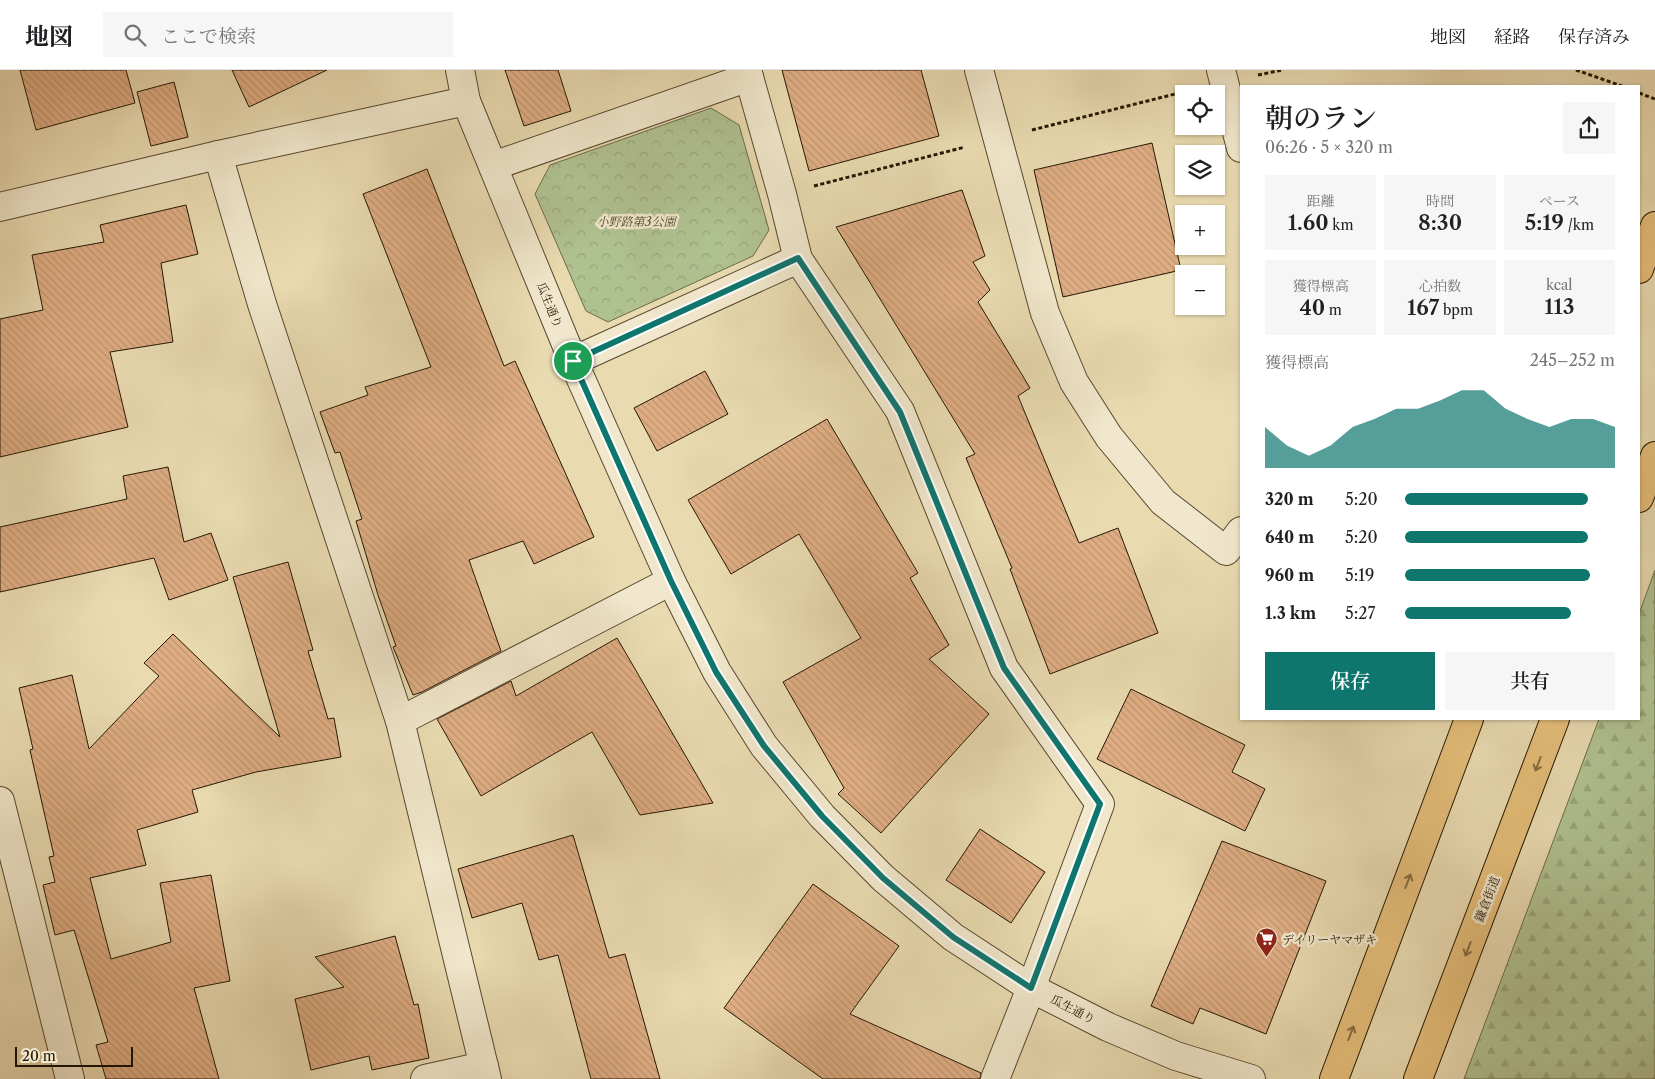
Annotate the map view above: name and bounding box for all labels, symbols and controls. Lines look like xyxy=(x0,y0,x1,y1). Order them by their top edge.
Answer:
search box xyxy=(103,12,453,57)
icon: search xyxy=(121,21,149,49)
text: 地図 xyxy=(25,22,73,51)
text: ここで検索 xyxy=(161,25,256,48)
text: 地図 xyxy=(1430,26,1466,48)
text: 経路 xyxy=(1494,26,1530,48)
text: 保存済み xyxy=(1558,26,1630,48)
map controls xyxy=(1175,85,1225,315)
button: locate xyxy=(1175,85,1225,135)
text: 朝のラン xyxy=(1265,101,1377,135)
button: share xyxy=(1563,102,1615,154)
text: 06:26 · 5 × 320 m xyxy=(1265,137,1393,157)
button: layers xyxy=(1175,145,1225,195)
text: 距離 xyxy=(1307,192,1335,210)
text: 時間 xyxy=(1426,192,1454,210)
text: ペース xyxy=(1539,192,1580,210)
button: + xyxy=(1175,205,1225,255)
text: 1.60 xyxy=(1288,210,1329,235)
text: 8:30 xyxy=(1418,210,1462,235)
text: 5:19 xyxy=(1525,210,1564,235)
park label: 小野路第3公園 xyxy=(597,214,677,229)
text: km xyxy=(1329,216,1353,234)
text: /km xyxy=(1564,216,1594,234)
button: − xyxy=(1175,265,1225,315)
text: kcal xyxy=(1546,276,1573,294)
text: 獲得標高 xyxy=(1293,277,1349,295)
text: 心拍数 xyxy=(1419,277,1461,295)
street label: 瓜生通り xyxy=(534,280,566,330)
text: 113 xyxy=(1544,294,1574,319)
text: 40 xyxy=(1299,295,1325,320)
text: 167 xyxy=(1407,295,1439,320)
text: m xyxy=(1325,301,1342,319)
text: bpm xyxy=(1439,301,1473,319)
pin xyxy=(552,340,594,382)
icon: arrive xyxy=(559,347,587,375)
text: 245–252 m xyxy=(1530,350,1615,370)
text: 獲得標高 xyxy=(1265,352,1329,372)
text: 320 m xyxy=(1265,489,1314,509)
text: 5:20 xyxy=(1345,489,1378,509)
text: 640 m xyxy=(1265,527,1314,547)
text: 5:20 xyxy=(1345,527,1378,547)
text: 960 m xyxy=(1265,565,1314,585)
text: 5:19 xyxy=(1345,565,1374,585)
text: 1.3 km xyxy=(1265,603,1316,623)
text: 5:27 xyxy=(1345,603,1375,623)
button: 保存 xyxy=(1265,652,1435,710)
button: 共有 xyxy=(1445,652,1615,710)
one-way arrow xyxy=(1533,756,1542,772)
one-way arrow xyxy=(1404,874,1413,889)
street label: 鎌倉街道 xyxy=(1471,874,1503,924)
supermarket icon: デイリーヤマザキ xyxy=(1254,927,1278,958)
place label: デイリーヤマザキ xyxy=(1282,932,1377,947)
one-way arrow xyxy=(1463,941,1472,956)
street label: 瓜生通り xyxy=(1048,991,1098,1027)
one-way arrow xyxy=(1347,1026,1356,1042)
scale bar xyxy=(15,1044,132,1067)
text: 20 m xyxy=(22,1047,56,1065)

